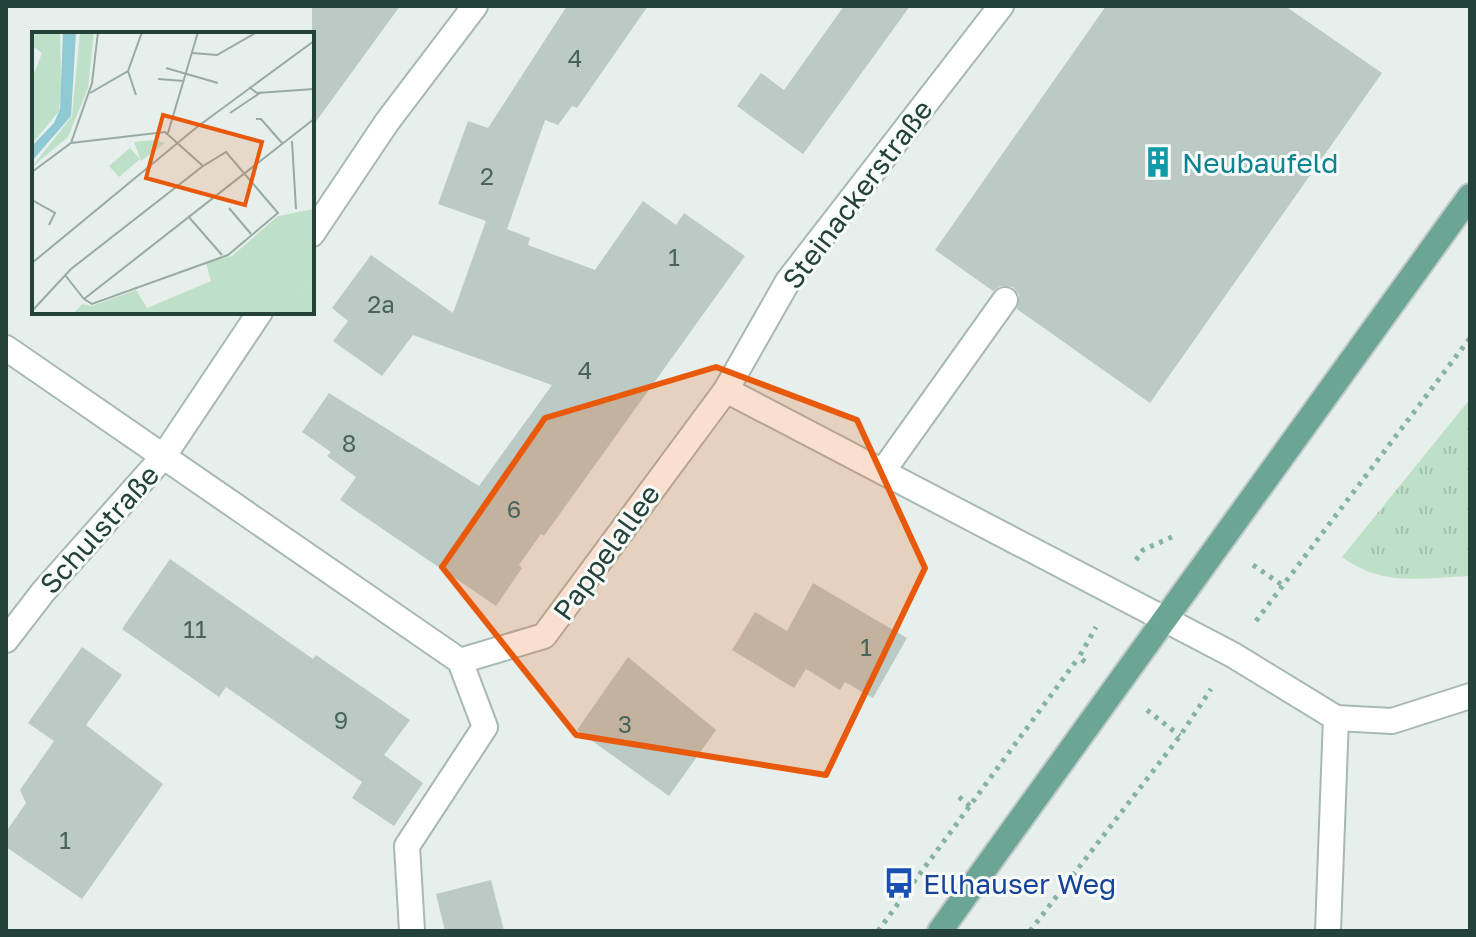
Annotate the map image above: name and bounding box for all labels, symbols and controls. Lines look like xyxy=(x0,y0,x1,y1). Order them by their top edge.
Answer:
inset map xyxy=(32,32,314,314)
house number: 4 xyxy=(568,43,582,72)
street label: Steinackerstraße xyxy=(775,93,939,295)
building icon: Neubaufeld xyxy=(1141,145,1175,179)
place label: Neubaufeld xyxy=(1182,146,1339,179)
house number: 2 xyxy=(480,161,494,190)
house number: 1 xyxy=(668,242,680,271)
house number: 2a xyxy=(367,289,395,318)
house number: 4 xyxy=(578,355,592,384)
house number: 8 xyxy=(342,428,356,457)
street label: Schulstraße xyxy=(33,458,165,600)
street label: Pappelallee xyxy=(546,478,666,626)
house number: 6 xyxy=(507,494,521,523)
house number: 11 xyxy=(183,614,207,643)
house number: 1 xyxy=(860,632,872,661)
house number: 9 xyxy=(334,705,348,734)
house number: 3 xyxy=(618,709,632,738)
house number: 1 xyxy=(59,825,71,854)
bus stop icon: Ellhauser Weg xyxy=(882,866,916,900)
place label: Ellhauser Weg xyxy=(923,867,1116,900)

